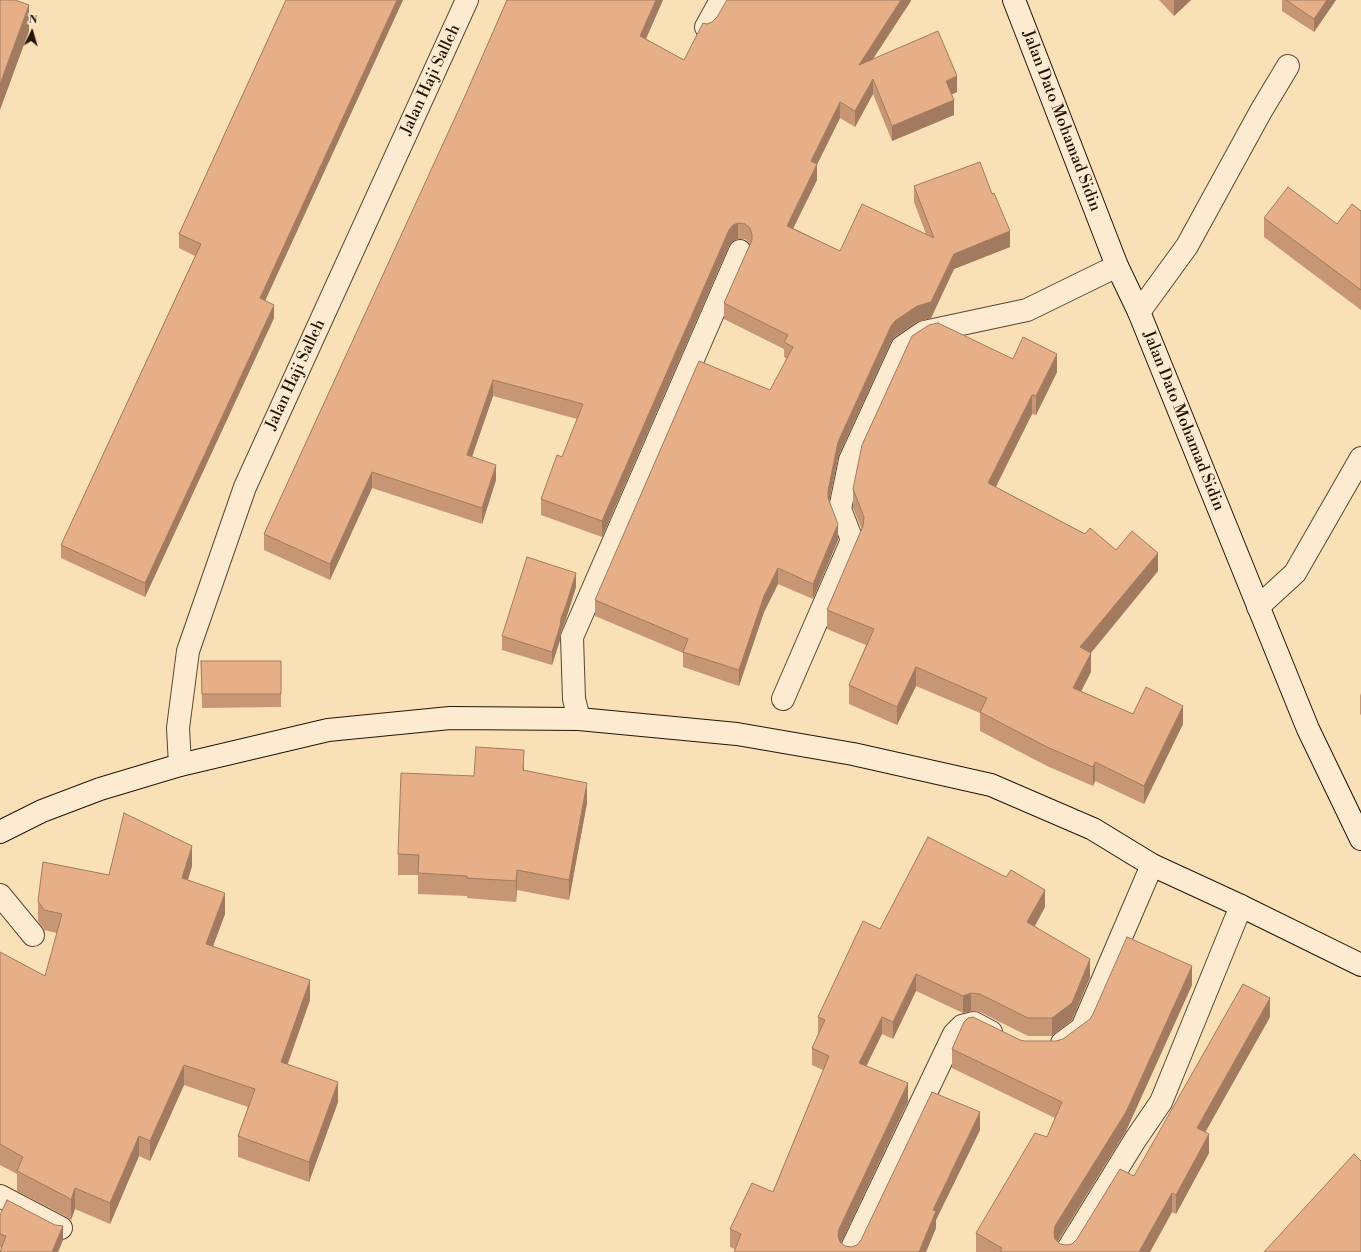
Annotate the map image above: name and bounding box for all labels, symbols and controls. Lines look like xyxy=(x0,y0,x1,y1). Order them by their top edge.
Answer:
north arrow xyxy=(12,12,52,52)
text: N xyxy=(28,13,38,27)
street label: Jalan Haji Salleh xyxy=(397,22,465,138)
street label: Jalan Dato Mohamad Sidin xyxy=(1018,28,1104,214)
street label: Jalan Haji Salleh xyxy=(262,317,330,433)
street label: Jalan Dato Mohamad Sidin xyxy=(1138,328,1228,514)

